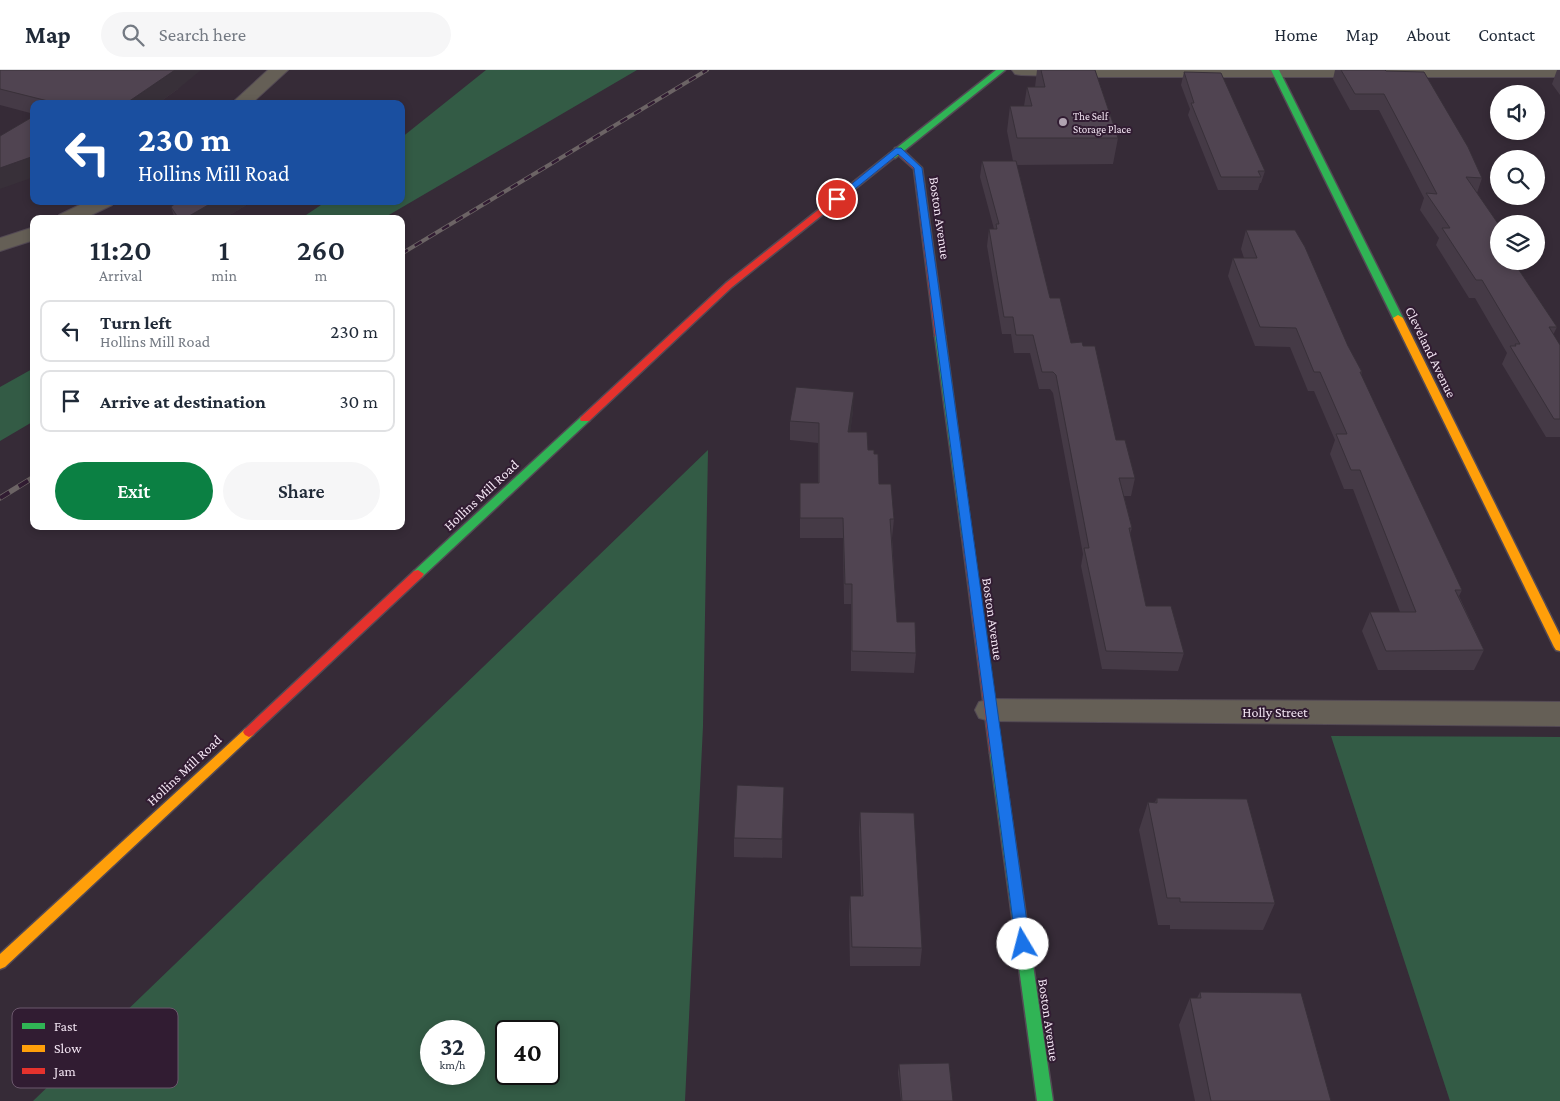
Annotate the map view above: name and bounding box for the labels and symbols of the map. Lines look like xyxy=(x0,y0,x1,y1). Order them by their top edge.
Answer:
place label: The Self Storage Place xyxy=(1073,110,1131,136)
marker: The Self Storage Place xyxy=(1057,116,1069,128)
street label: Boston Avenue xyxy=(926,176,954,260)
pin xyxy=(816,178,858,220)
street label: Cleveland Avenue xyxy=(1402,304,1460,400)
street label: Hollins Mill Road xyxy=(440,456,522,534)
street label: Boston Avenue xyxy=(979,577,1007,661)
street label: Holly Street xyxy=(1242,704,1308,720)
street label: Hollins Mill Road xyxy=(143,731,225,809)
position arrow xyxy=(996,917,1048,969)
street label: Boston Avenue xyxy=(1035,978,1063,1062)
legend xyxy=(12,1008,178,1088)
text: Fast xyxy=(54,1018,78,1034)
speed limit sign: 40 xyxy=(495,1020,560,1085)
text: Slow xyxy=(54,1040,82,1056)
text: Jam xyxy=(52,1063,76,1079)

